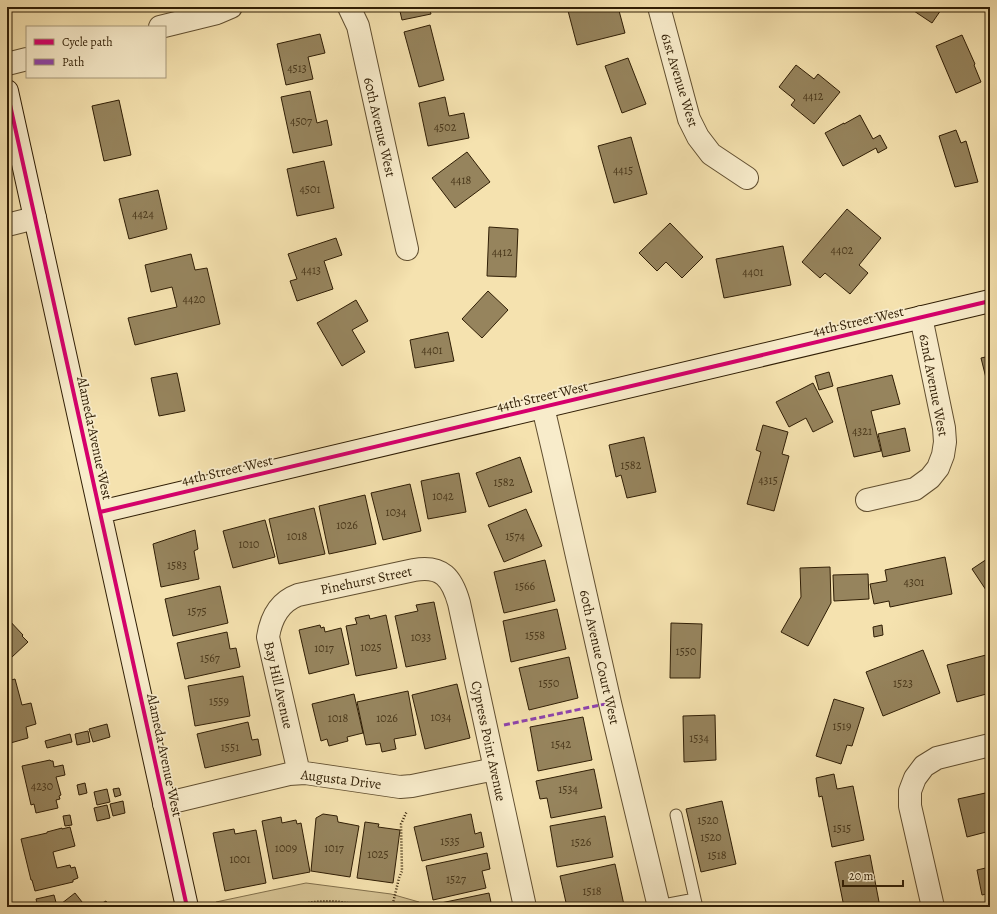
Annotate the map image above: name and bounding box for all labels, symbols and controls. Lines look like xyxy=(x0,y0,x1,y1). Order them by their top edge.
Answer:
legend xyxy=(26,26,166,78)
street label: 61st Avenue West xyxy=(656,31,703,130)
text: Cycle path xyxy=(62,34,113,50)
text: Path xyxy=(62,54,85,70)
house number: 4513 xyxy=(287,60,307,76)
street label: 60th Avenue West xyxy=(359,75,400,179)
house number: 4412 xyxy=(803,88,824,104)
house number: 4507 xyxy=(290,113,313,129)
house number: 4502 xyxy=(434,119,457,135)
house number: 4415 xyxy=(613,162,633,178)
house number: 4418 xyxy=(451,172,472,188)
house number: 4501 xyxy=(299,181,321,197)
house number: 4424 xyxy=(132,206,155,222)
house number: 4402 xyxy=(831,242,854,258)
house number: 4412 xyxy=(492,244,513,260)
house number: 4413 xyxy=(301,262,321,278)
house number: 4401 xyxy=(742,264,764,280)
house number: 4420 xyxy=(183,291,205,307)
street label: 44th Street West xyxy=(811,302,906,341)
street label: 62nd Avenue West xyxy=(914,332,953,438)
house number: 4401 xyxy=(421,342,443,358)
street label: Alameda Avenue West xyxy=(72,374,117,502)
street label: 44th Street West xyxy=(495,377,590,416)
house number: 4321 xyxy=(852,423,872,439)
street label: 44th Street West xyxy=(180,451,275,490)
house number: 1582 xyxy=(621,457,642,473)
house number: 4315 xyxy=(758,472,778,488)
house number: 1582 xyxy=(494,474,515,490)
house number: 1042 xyxy=(432,488,454,504)
house number: 1034 xyxy=(386,504,407,520)
house number: 1026 xyxy=(336,517,358,533)
house number: 1018 xyxy=(287,528,307,544)
house number: 1574 xyxy=(505,528,525,544)
house number: 1010 xyxy=(238,536,260,552)
house number: 1583 xyxy=(167,557,187,573)
street label: Pinehurst Street xyxy=(318,561,414,599)
house number: 4301 xyxy=(904,574,924,590)
house number: 1566 xyxy=(515,578,536,594)
street label: 60th Avenue Court West xyxy=(575,588,624,727)
house number: 1575 xyxy=(187,603,207,619)
house number: 1558 xyxy=(525,627,545,643)
house number: 1033 xyxy=(411,629,431,645)
street label: Bay Hill Avenue xyxy=(259,639,298,731)
house number: 1025 xyxy=(360,639,382,655)
house number: 1017 xyxy=(314,640,335,656)
house number: 1550 xyxy=(676,643,696,659)
house number: 1567 xyxy=(200,650,221,666)
house number: 1550 xyxy=(539,675,559,691)
house number: 1523 xyxy=(893,675,913,691)
street label: Cypress Point Avenue xyxy=(466,679,511,803)
street label: Alameda Avenue West xyxy=(142,691,187,819)
house number: 1559 xyxy=(209,693,229,709)
house number: 1034 xyxy=(431,709,452,725)
house number: 1018 xyxy=(328,710,348,726)
house number: 1026 xyxy=(376,710,398,726)
house number: 1519 xyxy=(833,718,851,734)
house number: 1534 xyxy=(689,730,709,746)
house number: 1542 xyxy=(551,736,571,752)
house number: 1551 xyxy=(221,739,239,755)
street label: Augusta Drive xyxy=(299,765,382,794)
house number: 4230 xyxy=(31,778,53,794)
house number: 1534 xyxy=(558,781,578,797)
house number: 1520 xyxy=(697,812,719,828)
house number: 1515 xyxy=(833,820,851,836)
house number: 1520 xyxy=(700,829,722,845)
house number: 1535 xyxy=(440,833,460,849)
house number: 1526 xyxy=(571,834,592,850)
house number: 1009 xyxy=(275,840,297,856)
house number: 1017 xyxy=(324,840,345,856)
house number: 1025 xyxy=(367,846,389,862)
house number: 1518 xyxy=(707,847,727,863)
house number: 1001 xyxy=(229,851,251,867)
scale bar xyxy=(843,862,903,888)
text: 20 m xyxy=(849,868,873,884)
house number: 1527 xyxy=(446,871,467,887)
house number: 1518 xyxy=(582,883,602,899)

